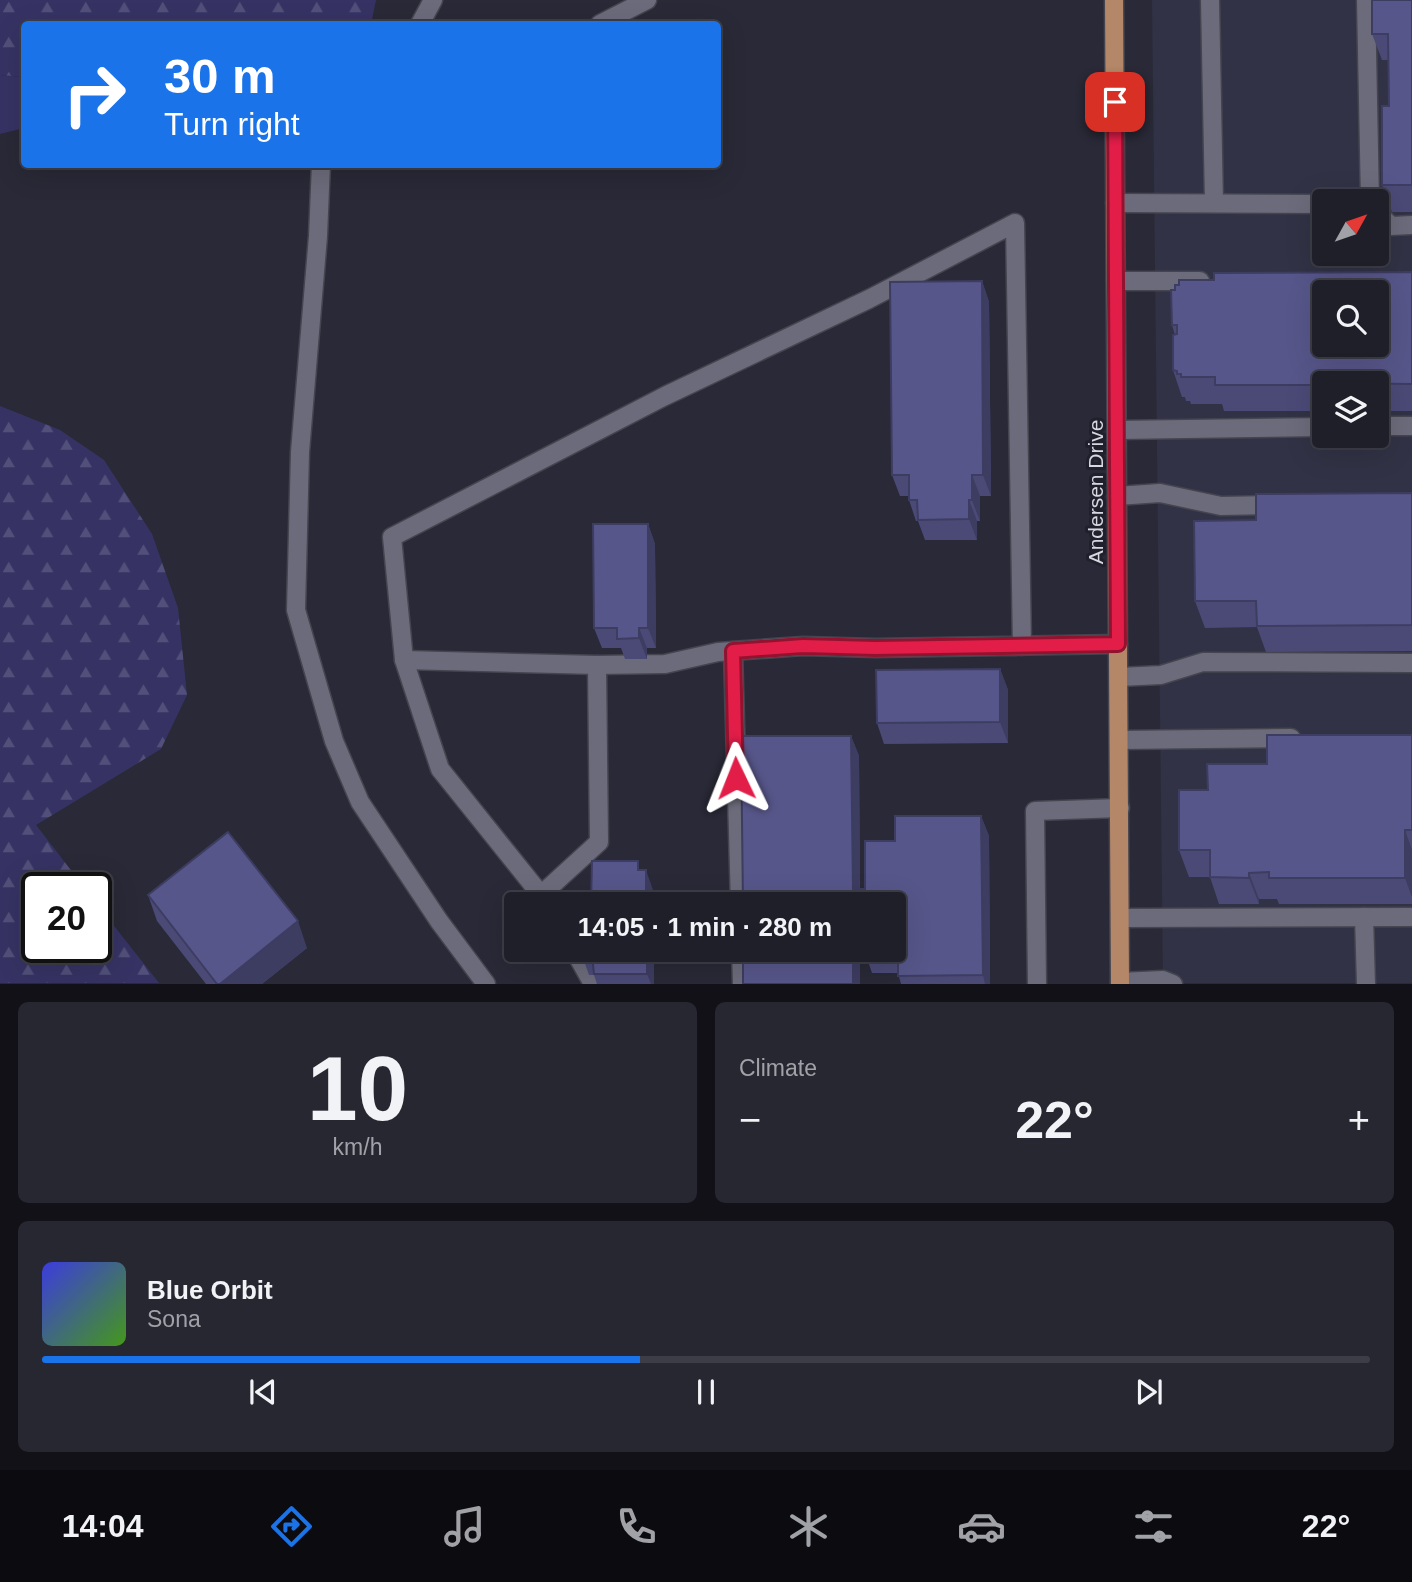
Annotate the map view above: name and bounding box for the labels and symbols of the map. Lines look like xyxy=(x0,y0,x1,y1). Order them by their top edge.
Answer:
pin xyxy=(1085,72,1145,132)
north arrow xyxy=(1312,189,1390,266)
street label: Andersen Drive xyxy=(1084,420,1107,564)
position arrow xyxy=(699,741,773,815)
speed limit sign: 20 xyxy=(21,872,112,963)

